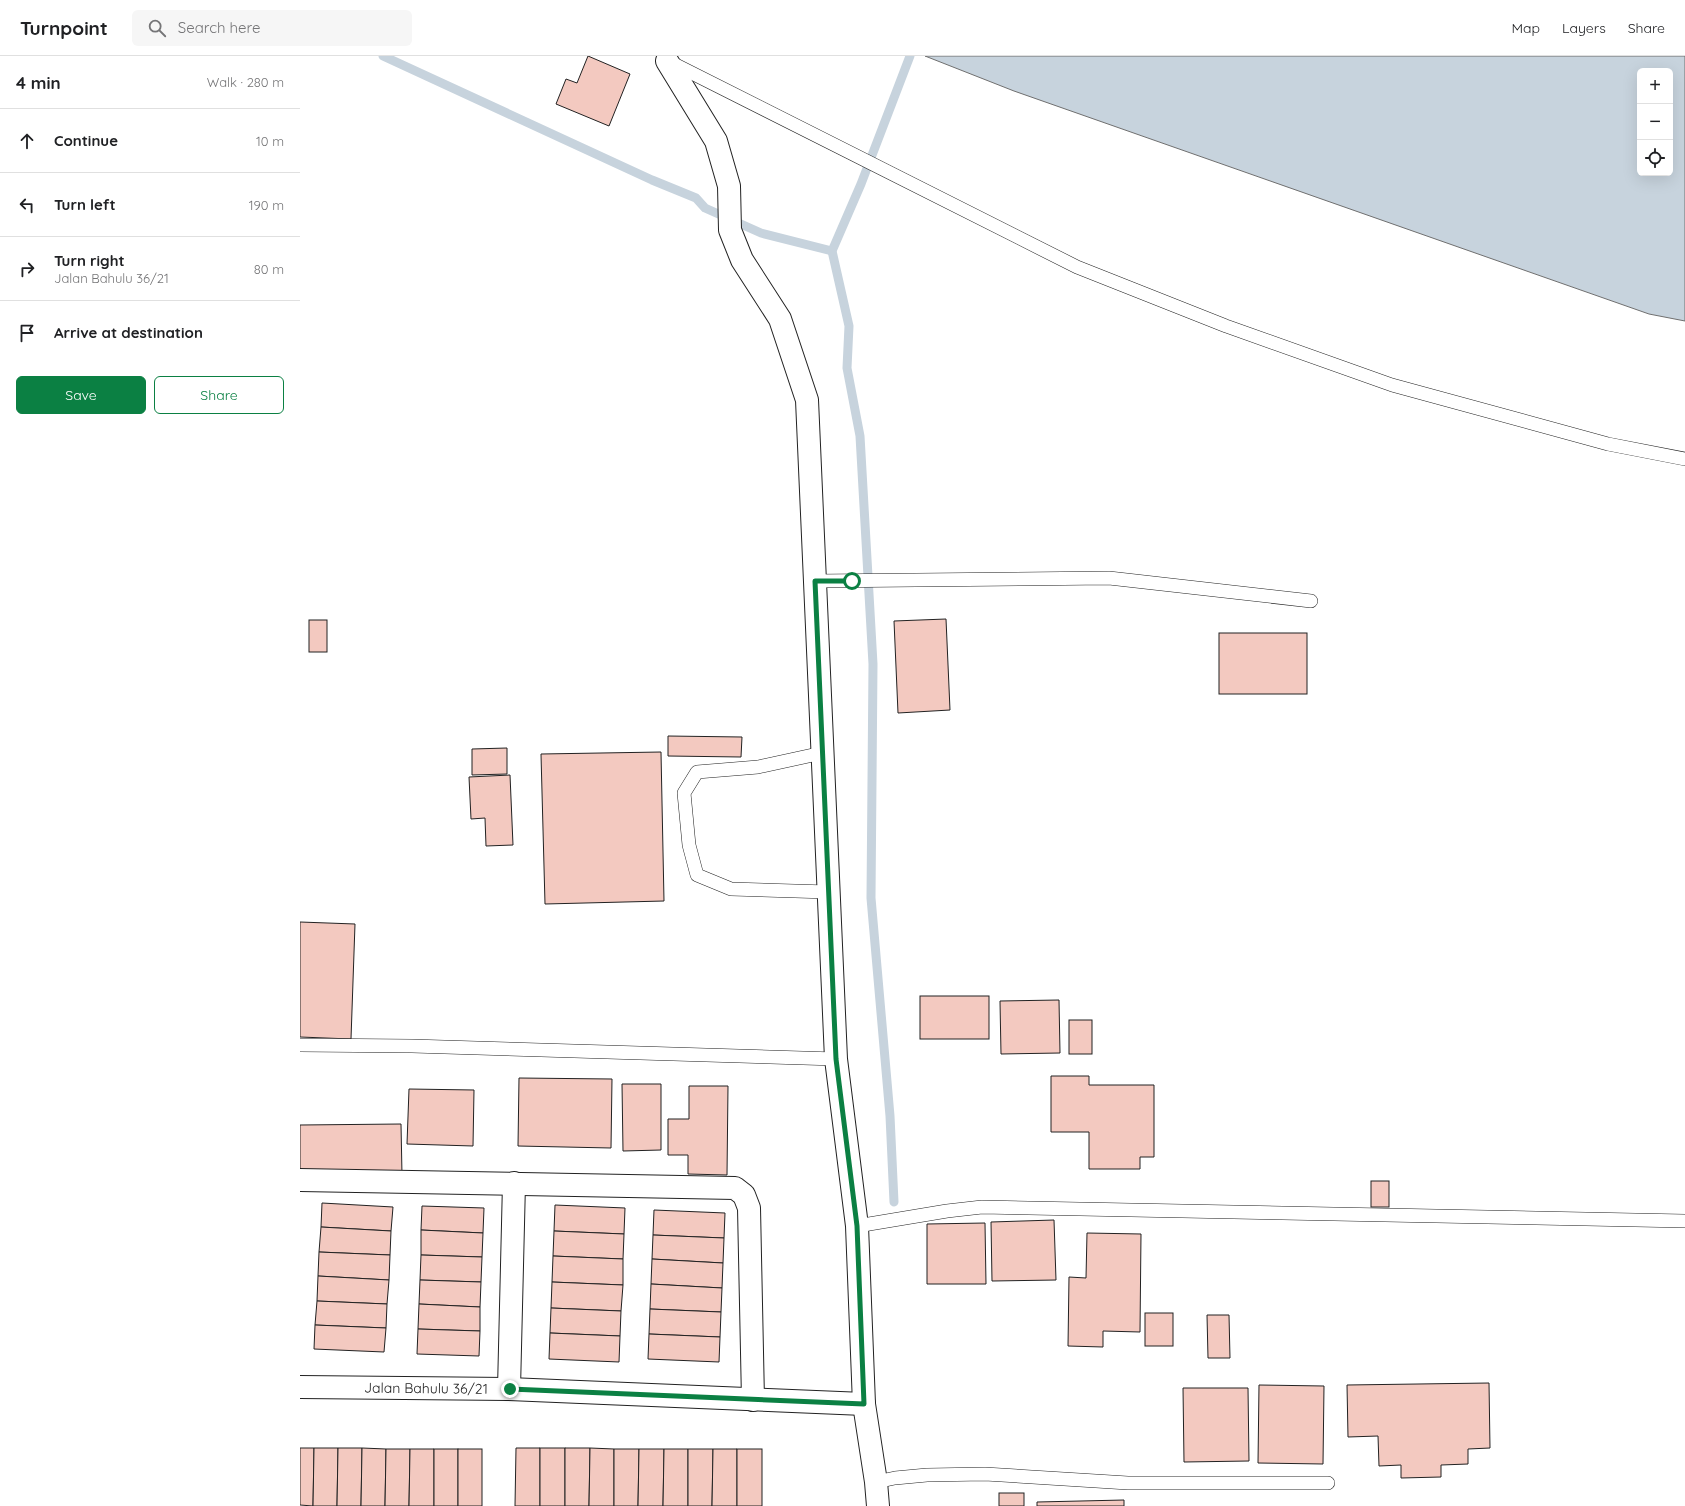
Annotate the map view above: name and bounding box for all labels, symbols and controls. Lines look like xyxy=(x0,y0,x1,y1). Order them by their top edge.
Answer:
search box xyxy=(132,10,412,46)
text: Turnpoint xyxy=(20,16,108,40)
icon: search xyxy=(146,17,168,39)
text: Search here xyxy=(178,18,261,37)
text: Map xyxy=(1511,19,1540,37)
text: Layers xyxy=(1562,19,1606,37)
text: Share xyxy=(1628,19,1665,37)
map controls xyxy=(1637,68,1673,176)
button: + xyxy=(1637,68,1673,104)
text: 4 min xyxy=(16,72,61,93)
text: Walk · 280 m xyxy=(207,74,284,90)
button: − xyxy=(1637,104,1673,140)
icon: ahead xyxy=(16,130,38,152)
text: Continue xyxy=(54,131,118,150)
text: 10 m xyxy=(256,133,284,149)
button: locate xyxy=(1637,140,1673,176)
icon: left xyxy=(16,194,38,216)
text: Turn left xyxy=(54,195,116,214)
text: 190 m xyxy=(249,197,284,213)
text: Turn right xyxy=(54,251,125,270)
icon: right xyxy=(16,258,38,280)
text: 80 m xyxy=(254,261,284,277)
text: Jalan Bahulu 36/21 xyxy=(54,270,169,286)
icon: arrive xyxy=(16,322,38,344)
text: Arrive at destination xyxy=(54,323,203,342)
button: Save xyxy=(16,376,146,414)
button: Share xyxy=(154,376,284,414)
route start xyxy=(843,572,861,590)
street label: Jalan Bahulu 36/21 xyxy=(364,1379,488,1398)
route end xyxy=(501,1380,519,1398)

